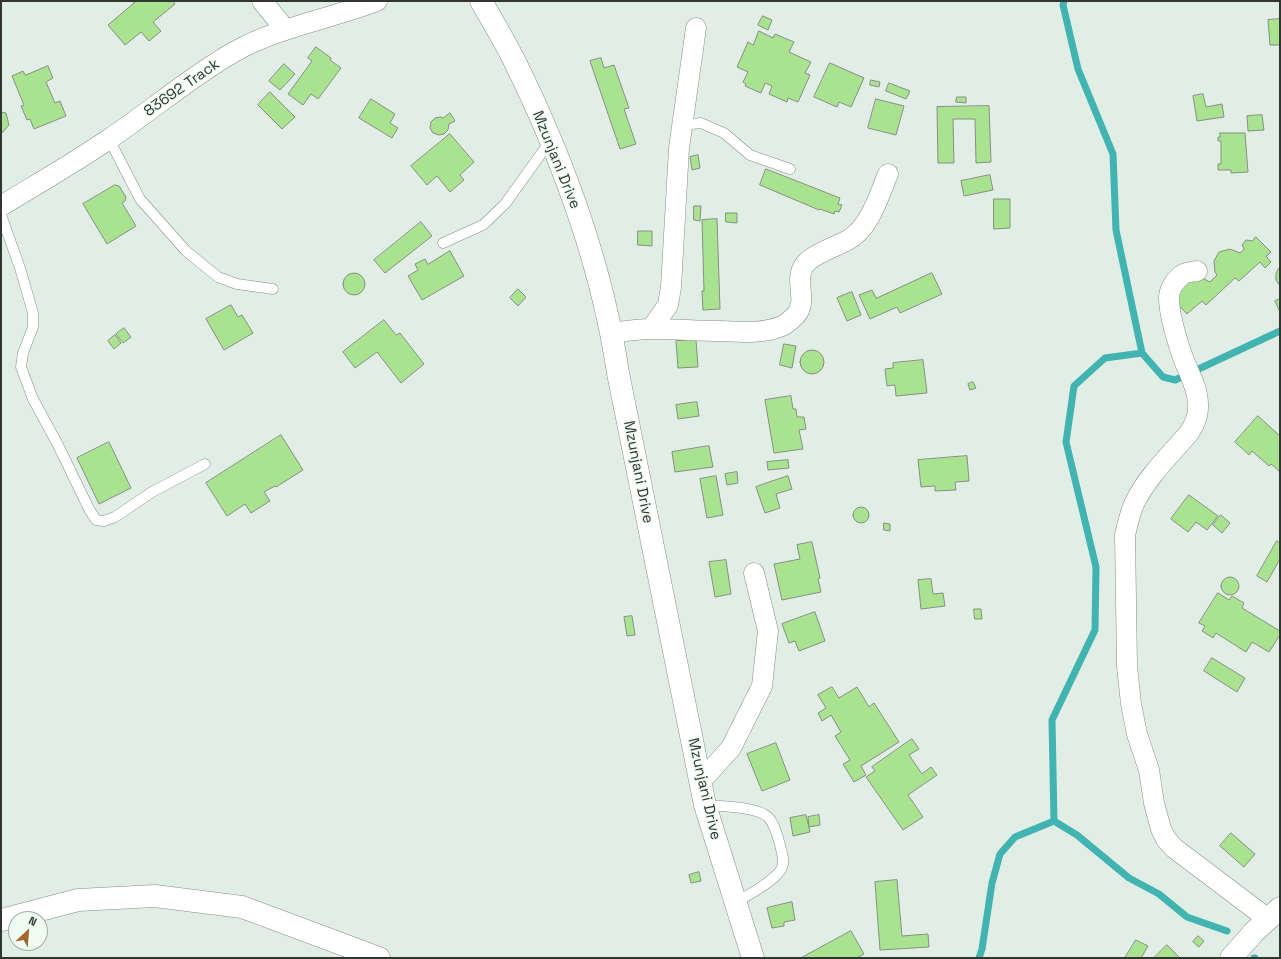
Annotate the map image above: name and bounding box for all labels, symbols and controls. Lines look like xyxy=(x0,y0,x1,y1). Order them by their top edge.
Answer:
street label: 83692 Track xyxy=(141,55,223,121)
street label: Mzunjani Drive xyxy=(528,108,584,212)
street label: Mzunjani Drive xyxy=(619,419,657,525)
street label: Mzunjani Drive xyxy=(684,736,724,842)
north arrow xyxy=(8,911,48,951)
text: N xyxy=(26,913,39,929)

